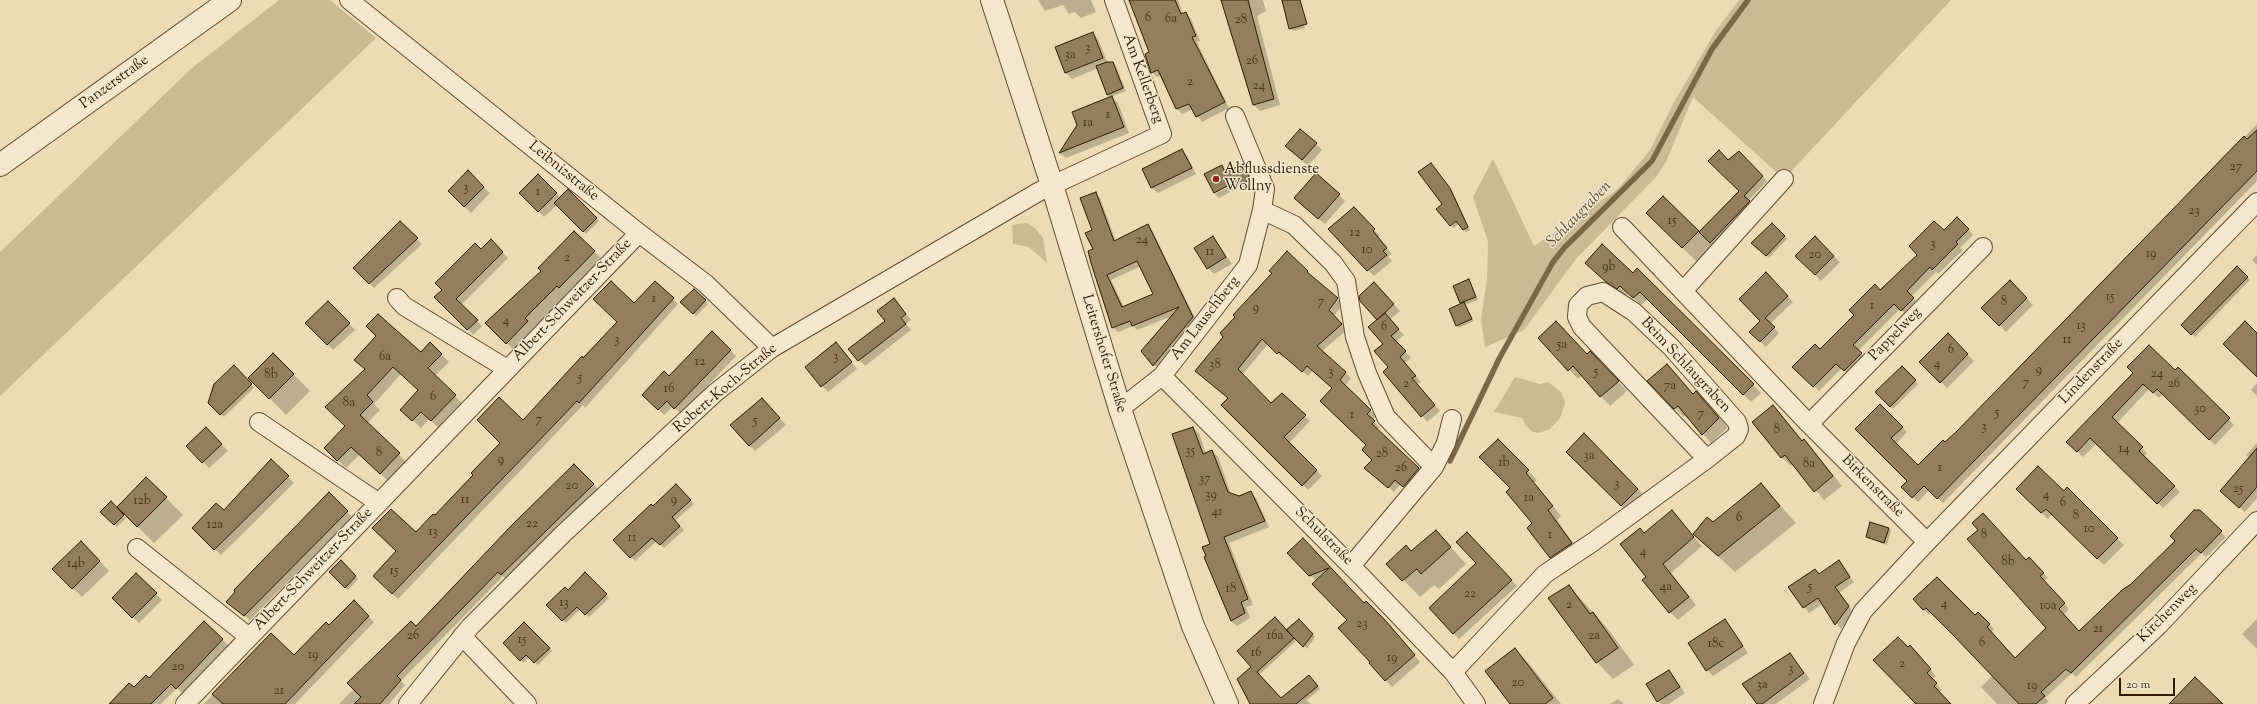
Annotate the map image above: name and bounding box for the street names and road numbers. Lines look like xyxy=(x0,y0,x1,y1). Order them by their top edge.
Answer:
street label: Am Kellerberg xyxy=(1118,32,1166,126)
street label: Panzerstraße xyxy=(77,52,153,114)
street label: Leibnizstraße xyxy=(524,138,602,206)
street label: Albert-Schweitzer-Straße xyxy=(510,236,636,366)
street label: Am Lauschberg xyxy=(1168,273,1244,365)
street label: Leitershofer Straße xyxy=(1076,293,1130,415)
street label: Pappelweg xyxy=(1866,304,1926,366)
street label: Beim Schlaugraben xyxy=(1636,314,1734,418)
street label: Lindenstraße xyxy=(2056,335,2128,409)
street label: Robert-Koch-Straße xyxy=(670,340,782,438)
street label: Birkenstraße xyxy=(1837,452,1907,522)
street label: Schulstraße xyxy=(1290,504,1356,570)
street label: Albert-Schweitzer-Straße xyxy=(251,505,377,635)
street label: Kirchenweg xyxy=(2135,581,2201,647)

